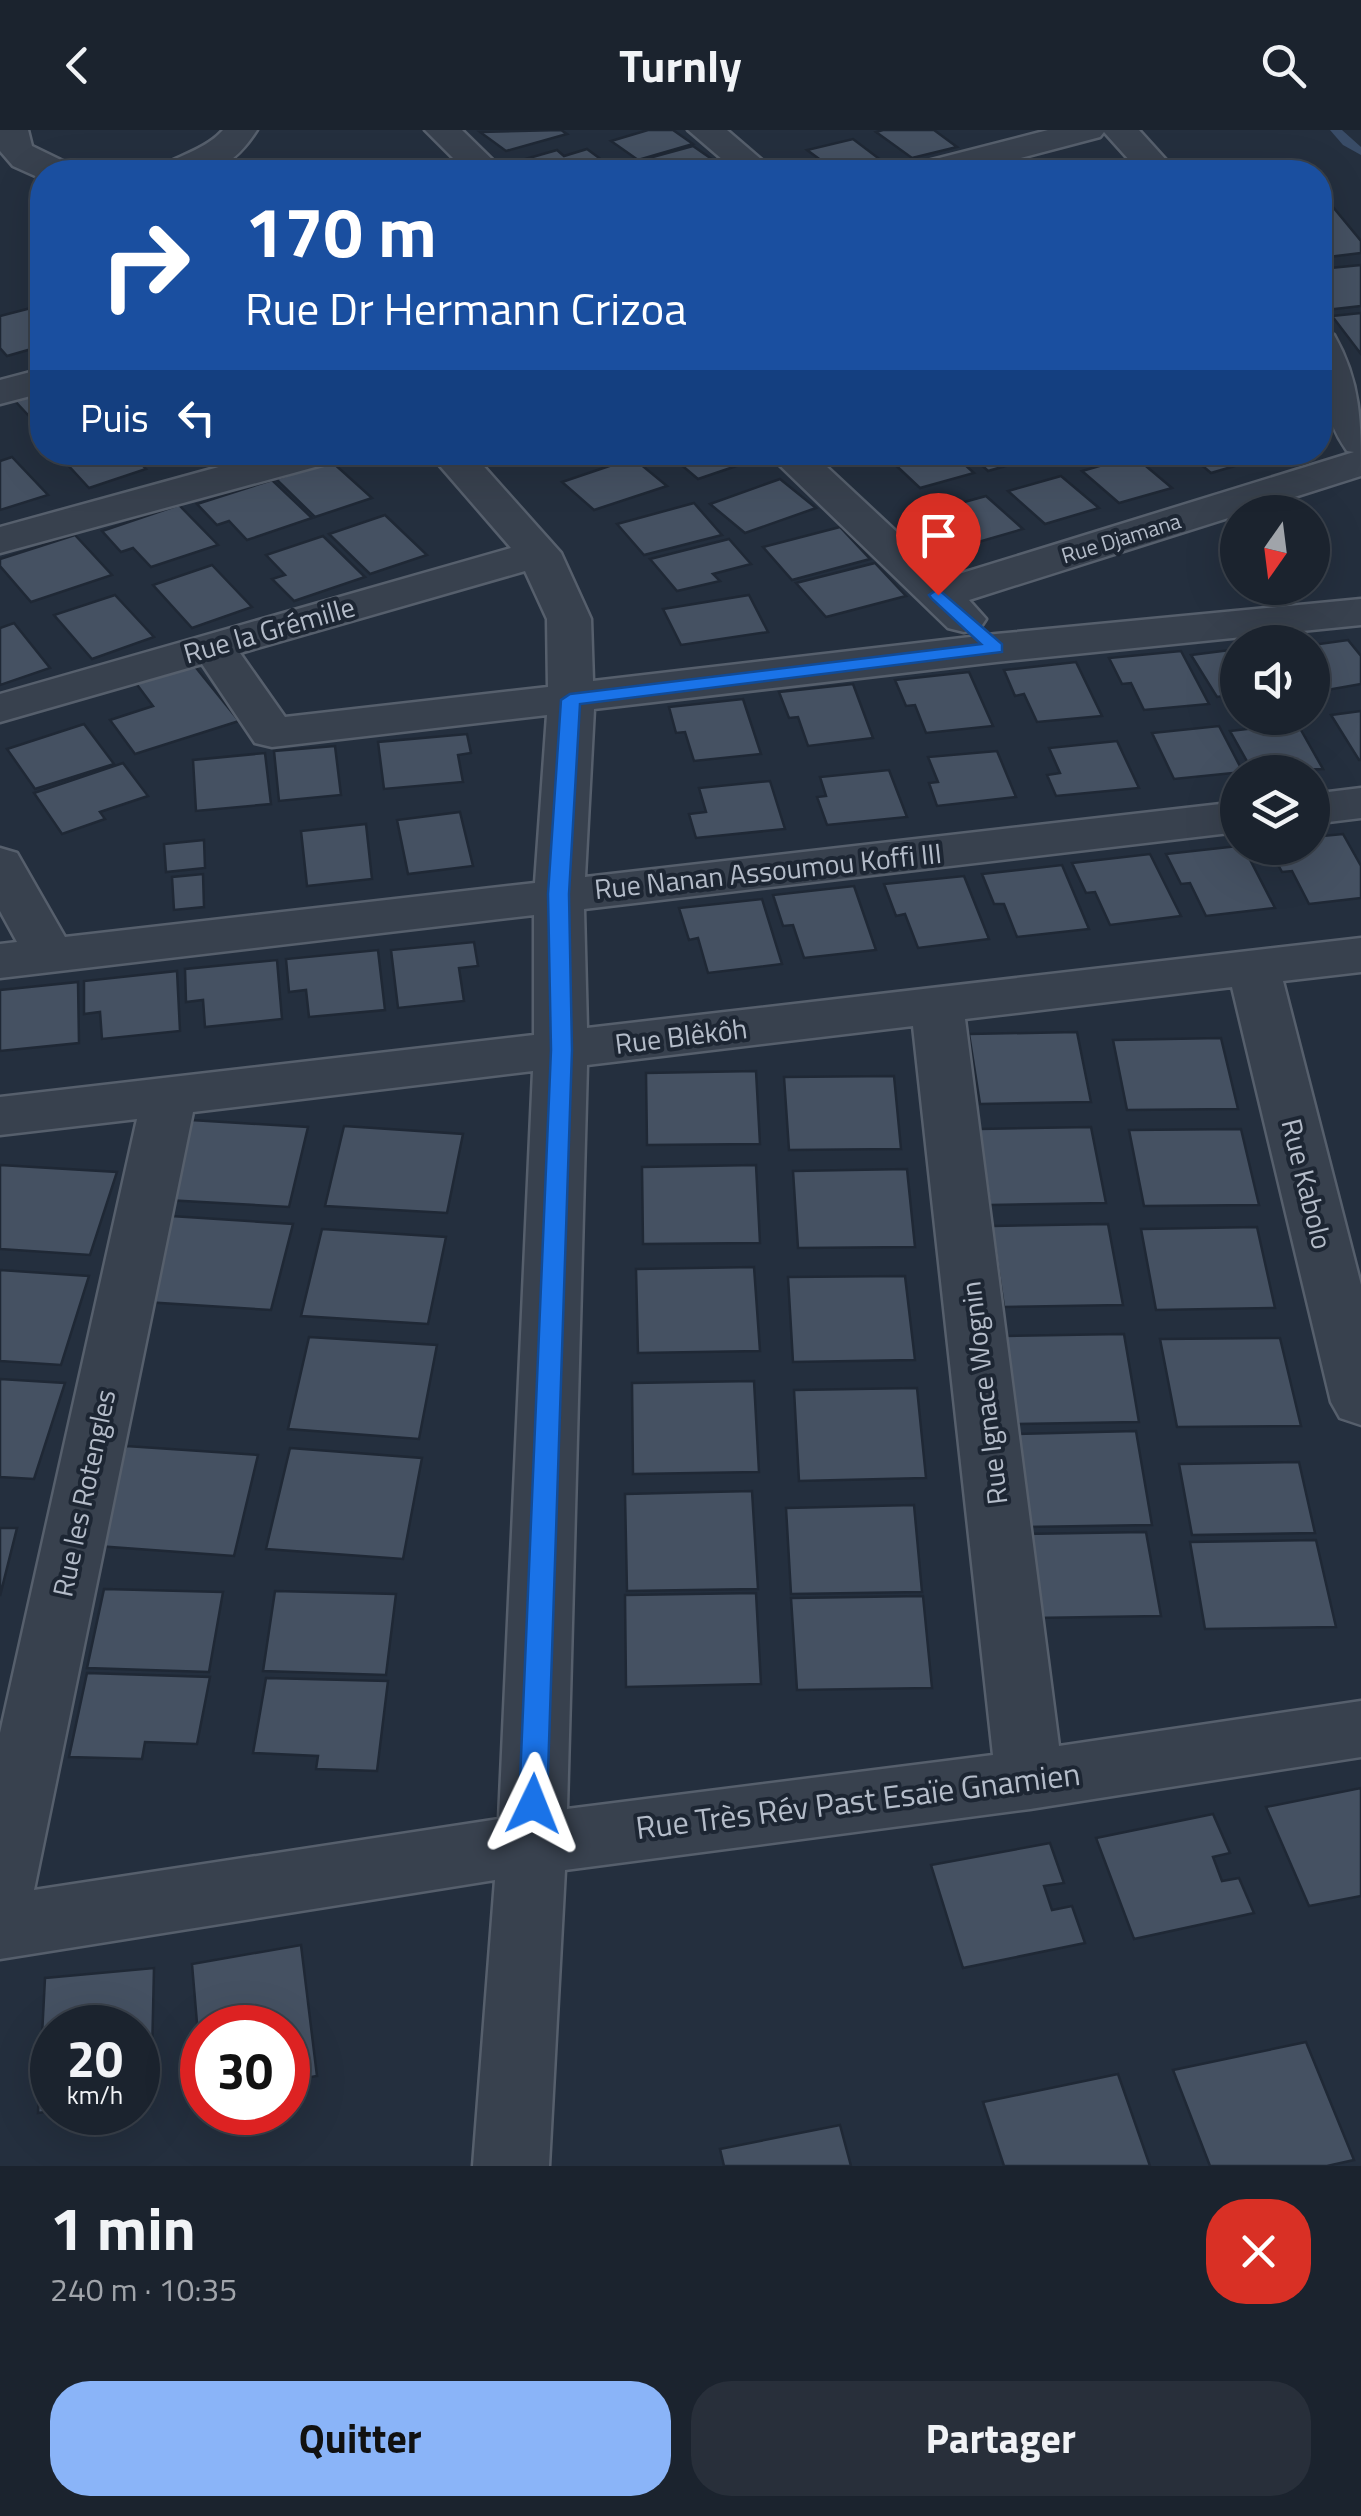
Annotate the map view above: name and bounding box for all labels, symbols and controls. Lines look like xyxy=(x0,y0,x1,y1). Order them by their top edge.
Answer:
text: Turnly xyxy=(619,31,742,99)
icon: back xyxy=(50,38,105,93)
icon: search xyxy=(1256,38,1311,93)
text: 170 m xyxy=(245,178,437,284)
icon: right xyxy=(80,200,210,330)
text: Rue Dr Hermann Crizoa xyxy=(245,274,687,342)
text: Puis xyxy=(80,389,149,447)
icon: left xyxy=(169,390,224,445)
pin xyxy=(896,493,981,596)
north arrow xyxy=(1220,495,1330,605)
map controls xyxy=(1220,495,1330,865)
street label: Rue Djamana xyxy=(1057,504,1185,572)
icon: arrive xyxy=(911,508,966,563)
street label: Rue la Grémille xyxy=(178,585,360,674)
button: sound xyxy=(1220,625,1330,735)
button: layers xyxy=(1220,755,1330,865)
street label: Rue Nanan Assoumou Koffi III xyxy=(592,831,944,910)
street label: Rue Blêkôh xyxy=(612,1006,750,1065)
street label: Rue Kabolo xyxy=(1271,1114,1344,1254)
street label: Rue Ignace Wognin xyxy=(948,1279,1019,1507)
street label: Rue les Rotengles xyxy=(41,1385,126,1600)
street label: Rue Très Rév Past Esaïe Gnamien xyxy=(633,1749,1083,1851)
position arrow xyxy=(481,1752,585,1856)
speed limit sign: 30 xyxy=(180,2005,310,2135)
text: 20 xyxy=(67,2020,123,2096)
text: km/h xyxy=(67,2076,123,2114)
text: 1 min xyxy=(50,2182,196,2273)
button: close xyxy=(1206,2199,1311,2304)
text: 240 m · 10:35 xyxy=(50,2265,237,2313)
button: Quitter xyxy=(50,2381,671,2496)
button: Partager xyxy=(691,2381,1311,2496)

